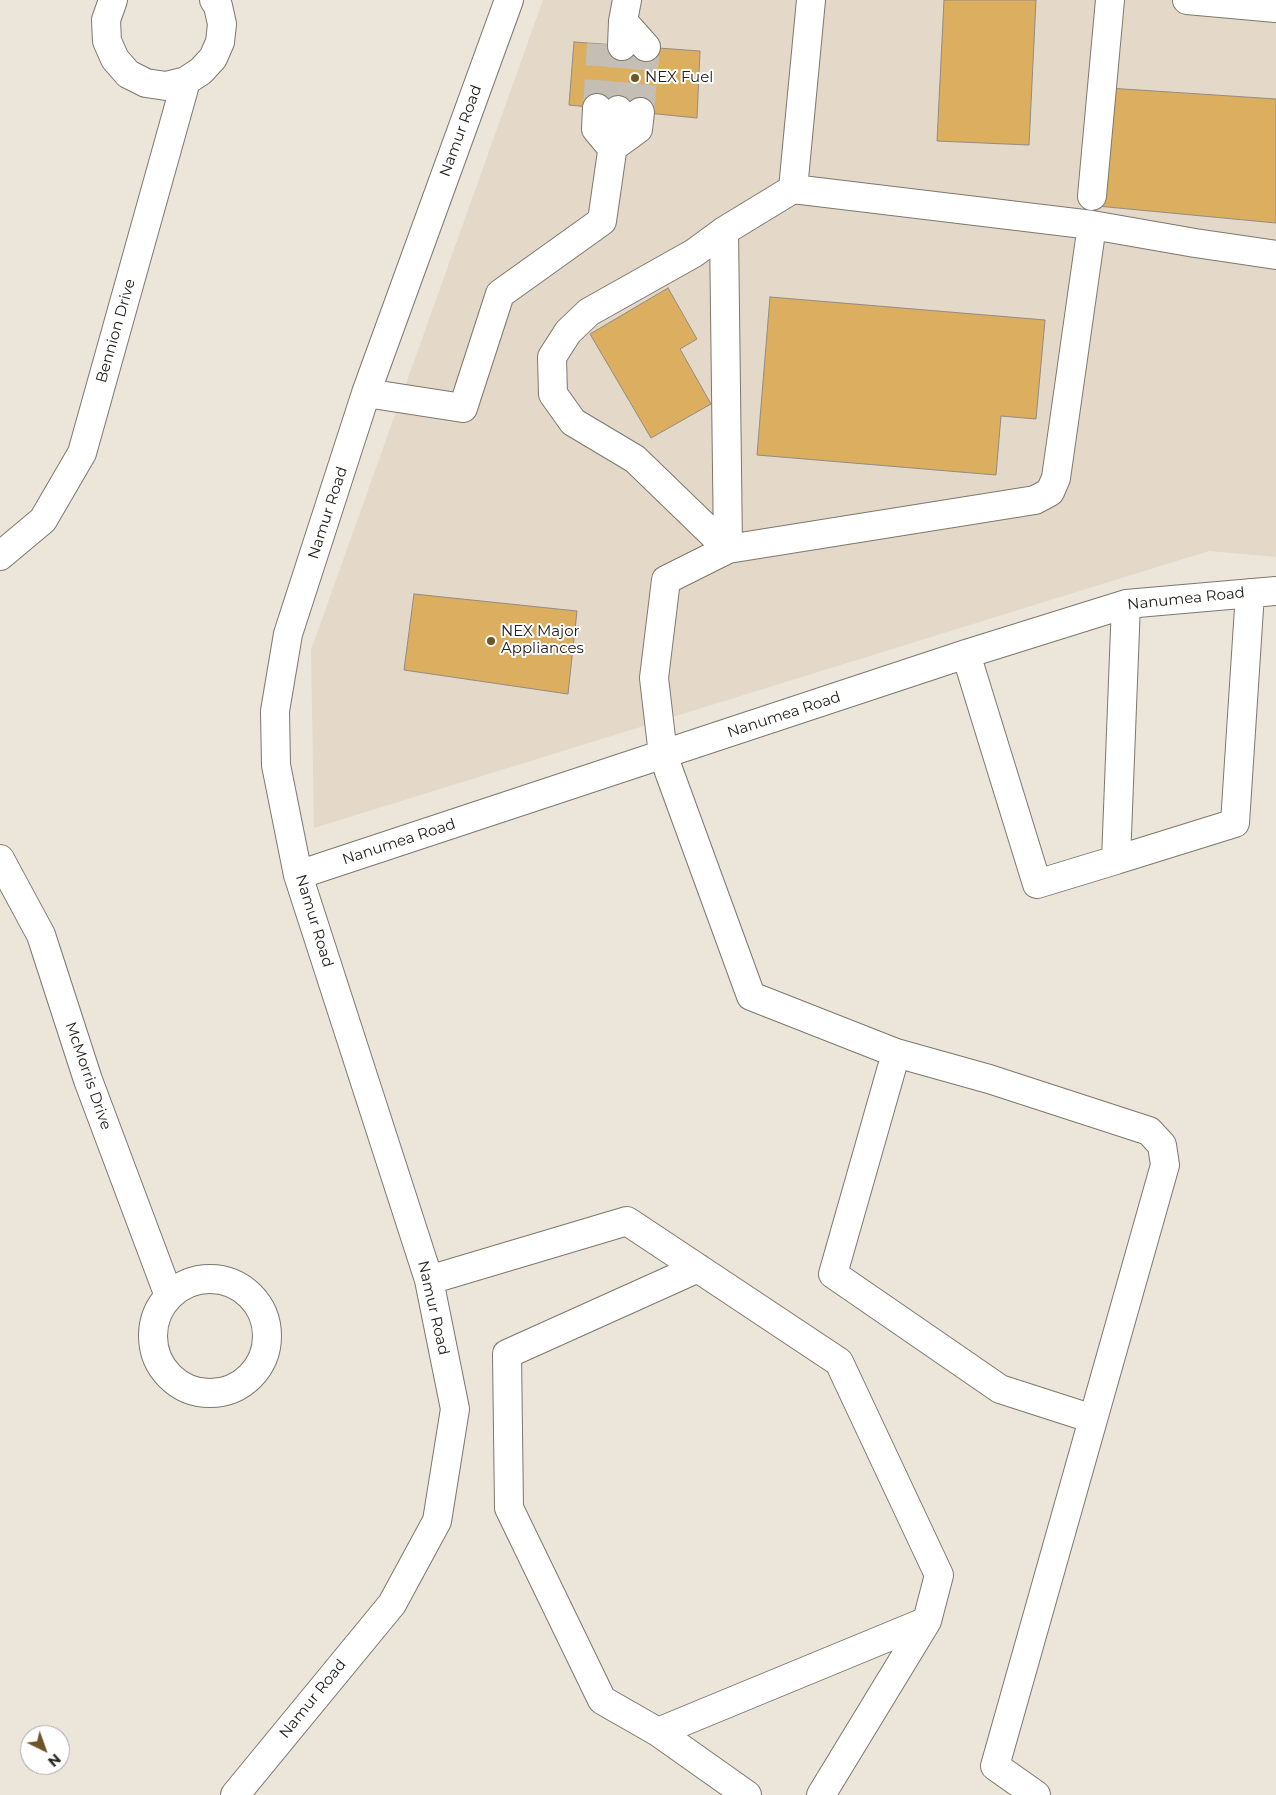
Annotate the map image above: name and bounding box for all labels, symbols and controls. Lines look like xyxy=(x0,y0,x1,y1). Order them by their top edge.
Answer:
place label: NEX Fuel xyxy=(645,69,713,87)
marker: NEX Fuel xyxy=(629,72,641,84)
street label: Namur Road xyxy=(436,83,486,179)
street label: Bennion Drive xyxy=(93,277,139,385)
street label: Namur Road xyxy=(305,464,351,562)
street label: Nanumea Road xyxy=(1126,584,1246,614)
place label: NEX Major Appliances xyxy=(501,623,584,658)
marker: NEX Major Appliances xyxy=(485,635,497,647)
street label: Nanumea Road xyxy=(725,688,843,742)
street label: Nanumea Road xyxy=(340,815,458,869)
street label: Namur Road xyxy=(291,872,337,970)
street label: McMorris Drive xyxy=(61,1020,115,1132)
street label: Namur Road xyxy=(413,1259,453,1357)
street label: Namur Road xyxy=(276,1656,350,1742)
north arrow xyxy=(20,1725,70,1775)
text: N xyxy=(44,1750,65,1771)

